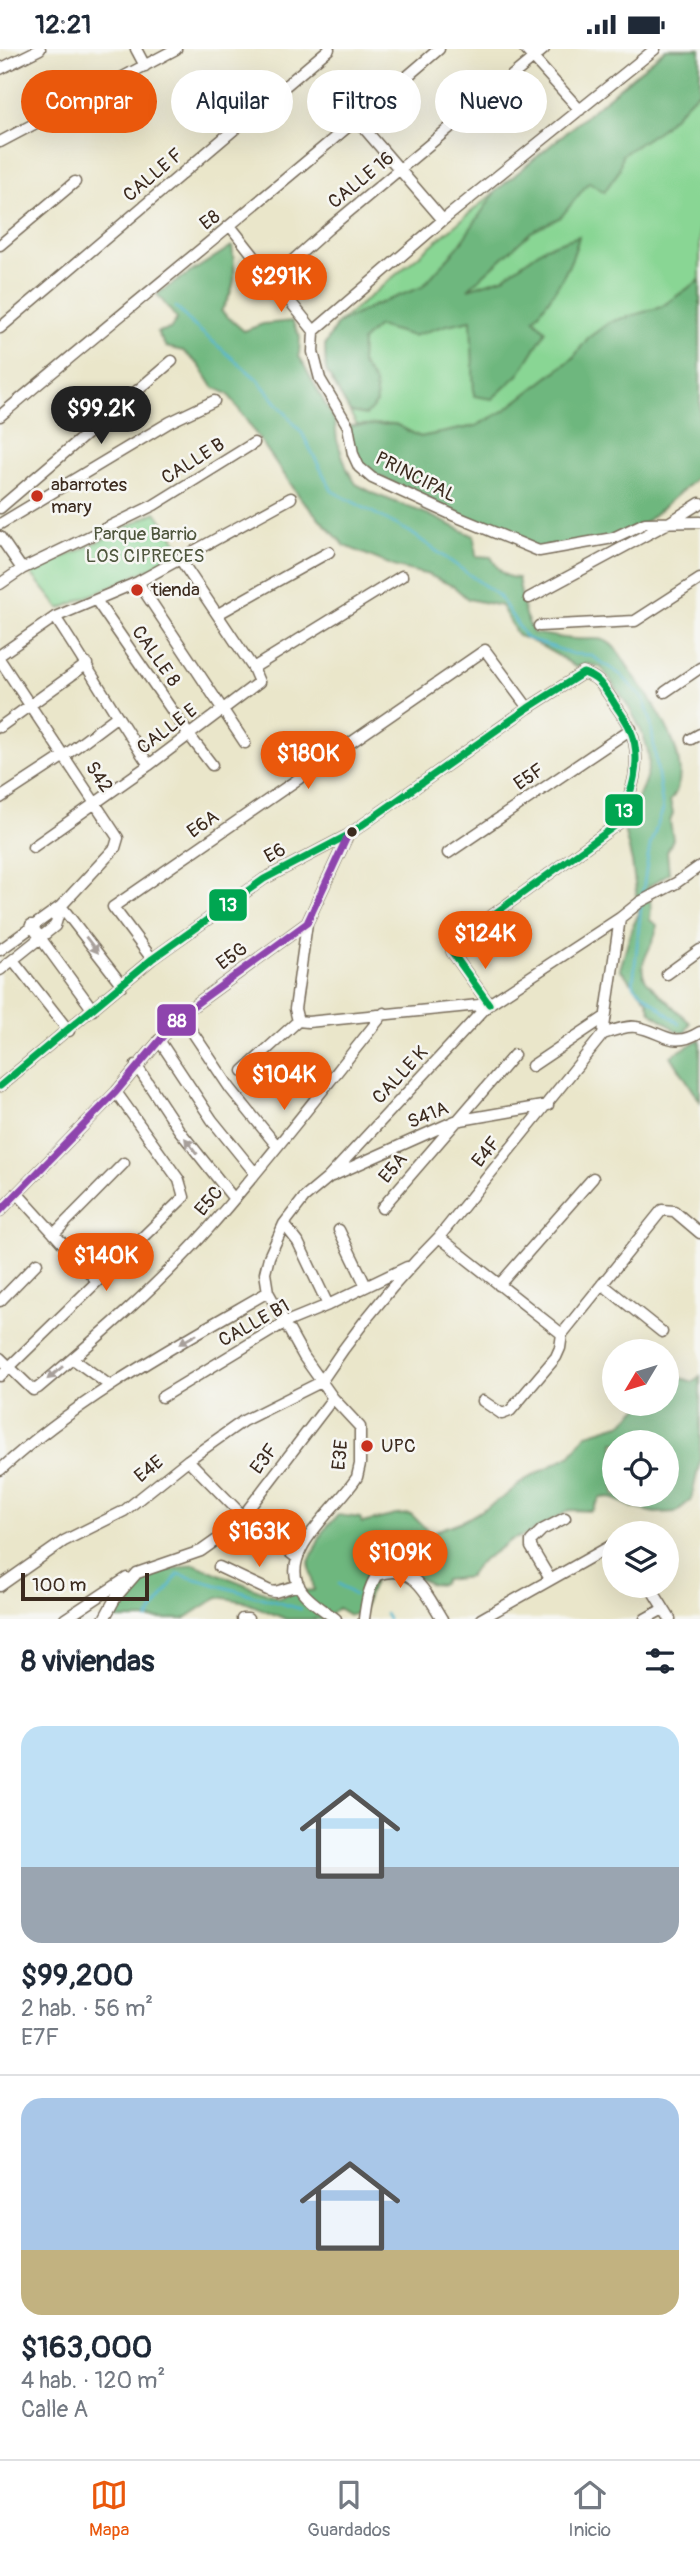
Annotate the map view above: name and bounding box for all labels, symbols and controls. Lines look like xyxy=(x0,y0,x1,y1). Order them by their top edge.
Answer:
text: 12:21 xyxy=(35,9,91,41)
chip: Comprar xyxy=(21,70,157,133)
chip: Alquilar xyxy=(171,70,293,133)
chip: Filtros xyxy=(307,70,421,133)
chip: Nuevo xyxy=(435,70,547,133)
street label: CALLE F xyxy=(118,143,188,207)
street label: CALLE 16 xyxy=(323,146,399,214)
street label: E8 xyxy=(195,205,225,235)
pin: $291K xyxy=(232,254,330,314)
text: $291K xyxy=(251,262,311,291)
pin: $99.2K xyxy=(44,387,158,446)
text: $99.2K xyxy=(67,394,135,423)
street label: CALLE B xyxy=(157,432,229,490)
street label: PRINCIPAL xyxy=(371,446,461,508)
place label: abarrotes mary xyxy=(51,473,127,519)
marker: abarrotes mary xyxy=(29,488,45,504)
park label: Parque Barrio LOS CIPRECES xyxy=(85,522,205,568)
place label: tienda xyxy=(150,578,200,602)
marker: tienda xyxy=(129,582,145,598)
street label: CALLE 8 xyxy=(126,621,186,691)
street label: CALLE E xyxy=(132,698,202,759)
pin: $180K xyxy=(259,731,357,791)
text: $180K xyxy=(277,739,339,768)
street label: S42 xyxy=(80,757,118,797)
street label: E5F xyxy=(509,758,549,796)
line badge: 13 xyxy=(604,793,644,827)
text: 13 xyxy=(615,799,633,823)
street label: E6A xyxy=(182,805,224,843)
unlabelled marker xyxy=(345,825,359,839)
street label: E6 xyxy=(260,837,290,869)
line badge: 13 xyxy=(208,888,248,922)
text: 13 xyxy=(219,893,237,917)
pin: $124K xyxy=(436,911,534,971)
text: $124K xyxy=(454,919,516,948)
one-way arrow xyxy=(84,936,99,954)
street label: E5G xyxy=(212,937,252,975)
line badge: 88 xyxy=(156,1003,197,1037)
text: 88 xyxy=(167,1009,187,1033)
street label: CALLE K xyxy=(367,1041,433,1109)
pin: $104K xyxy=(235,1053,333,1112)
text: $104K xyxy=(252,1060,316,1089)
street label: S41A xyxy=(404,1096,452,1134)
street label: E4F xyxy=(466,1132,506,1172)
one-way arrow xyxy=(183,1137,198,1155)
street label: E5A xyxy=(373,1148,413,1188)
street label: E5C xyxy=(190,1181,228,1221)
pin: $140K xyxy=(57,1233,155,1293)
text: $140K xyxy=(74,1241,138,1270)
street label: CALLE B1 xyxy=(214,1294,294,1352)
one-way arrow xyxy=(179,1332,198,1345)
north arrow xyxy=(602,1339,679,1416)
map controls xyxy=(602,1339,679,1598)
one-way arrow xyxy=(47,1366,65,1381)
button: locate xyxy=(602,1430,679,1507)
place label: UPC xyxy=(381,1434,416,1458)
marker: UPC xyxy=(359,1438,375,1454)
street label: E3F xyxy=(245,1439,283,1479)
street label: E3E xyxy=(326,1439,354,1471)
street label: E4E xyxy=(129,1450,169,1488)
pin: $163K xyxy=(210,1509,308,1569)
text: $163K xyxy=(228,1517,290,1546)
button: layers xyxy=(602,1521,679,1598)
pin: $109K xyxy=(351,1531,449,1590)
text: $109K xyxy=(369,1538,431,1567)
scale bar xyxy=(21,1570,149,1602)
text: 100 m xyxy=(32,1573,86,1597)
icon: filters xyxy=(641,1642,679,1680)
text: 8 viviendas xyxy=(21,1643,154,1680)
icon: home xyxy=(287,1771,413,1897)
text: $99,200 xyxy=(21,1957,134,1994)
text: 2 hab. · 56 m² xyxy=(21,1994,153,2023)
text: E7F xyxy=(21,2023,59,2052)
icon: home xyxy=(287,2143,413,2269)
text: $163,000 xyxy=(21,2329,152,2366)
text: 4 hab. · 120 m² xyxy=(21,2366,165,2395)
text: Calle A xyxy=(21,2395,88,2424)
tab: Mapa xyxy=(89,2476,129,2542)
tab: Guardados xyxy=(307,2476,390,2542)
tab: Inicio xyxy=(568,2476,611,2542)

